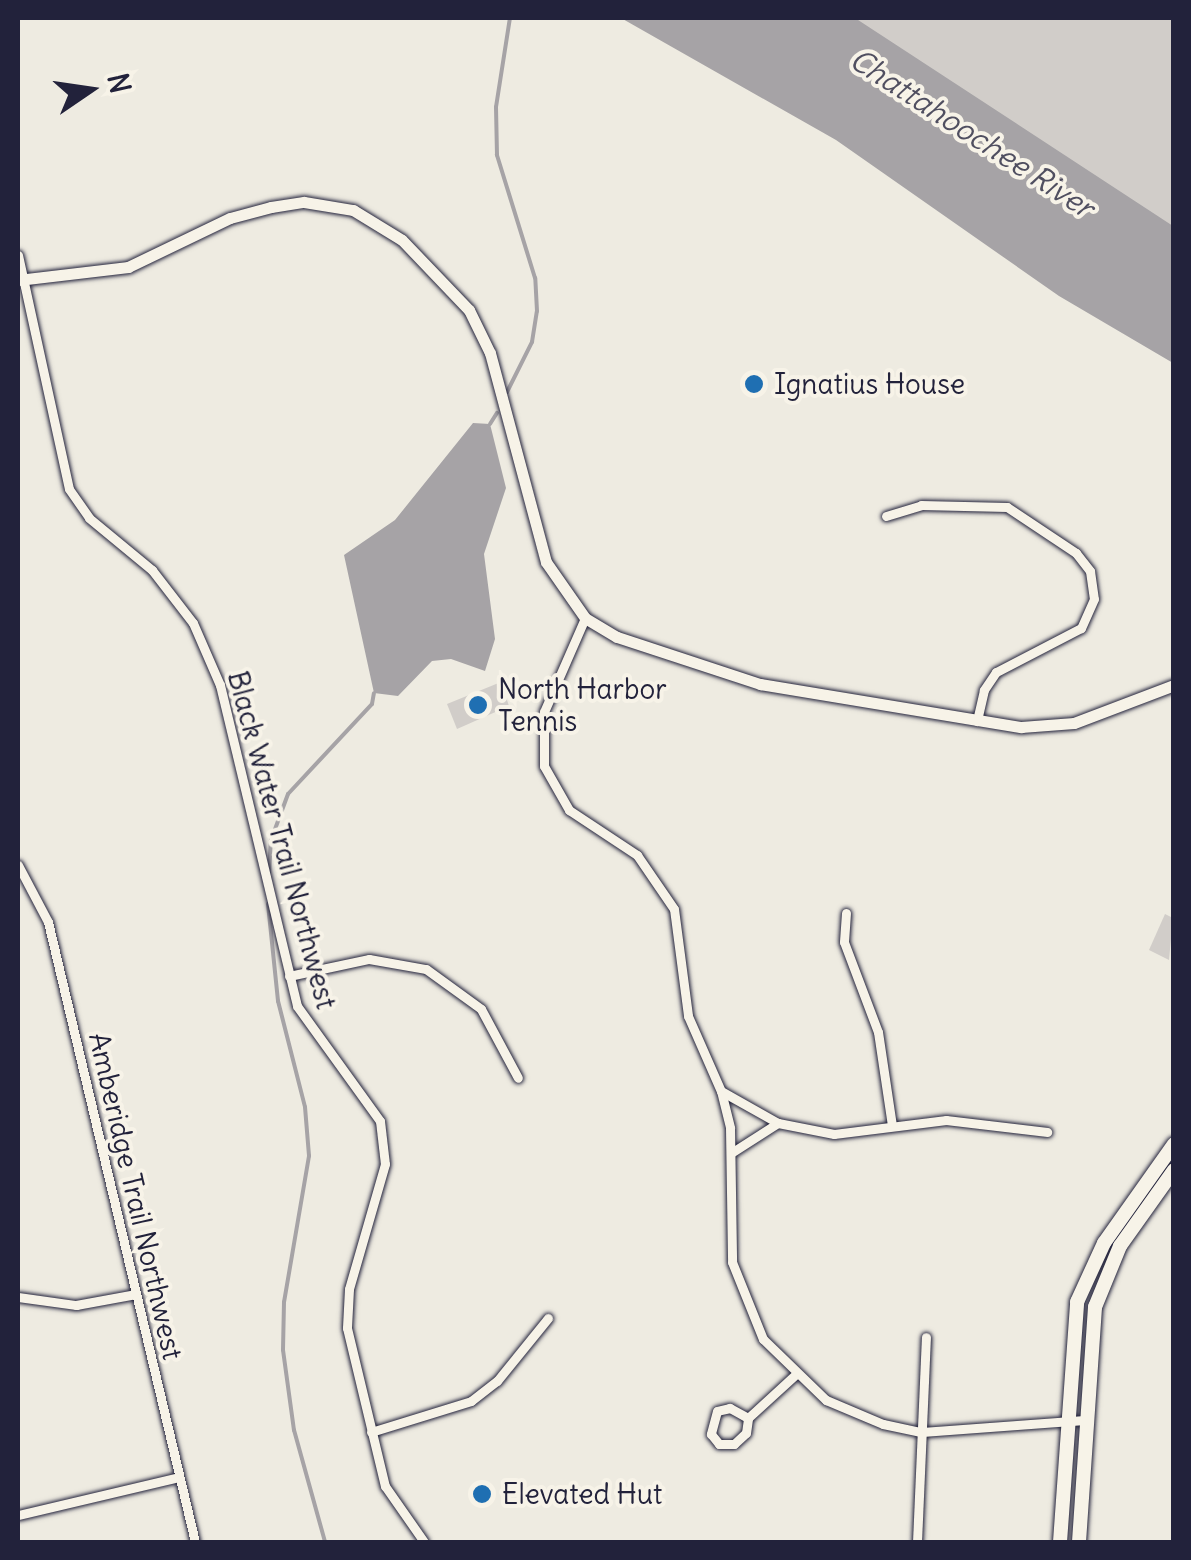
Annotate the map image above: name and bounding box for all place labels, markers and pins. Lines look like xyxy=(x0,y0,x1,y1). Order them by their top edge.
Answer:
place label: Ignatius House xyxy=(774,367,965,401)
marker: Ignatius House xyxy=(743,373,765,395)
place label: North Harbor Tennis xyxy=(498,672,667,738)
marker: North Harbor Tennis xyxy=(467,694,489,716)
place label: Elevated Hut xyxy=(502,1477,662,1511)
marker: Elevated Hut xyxy=(471,1483,493,1505)

